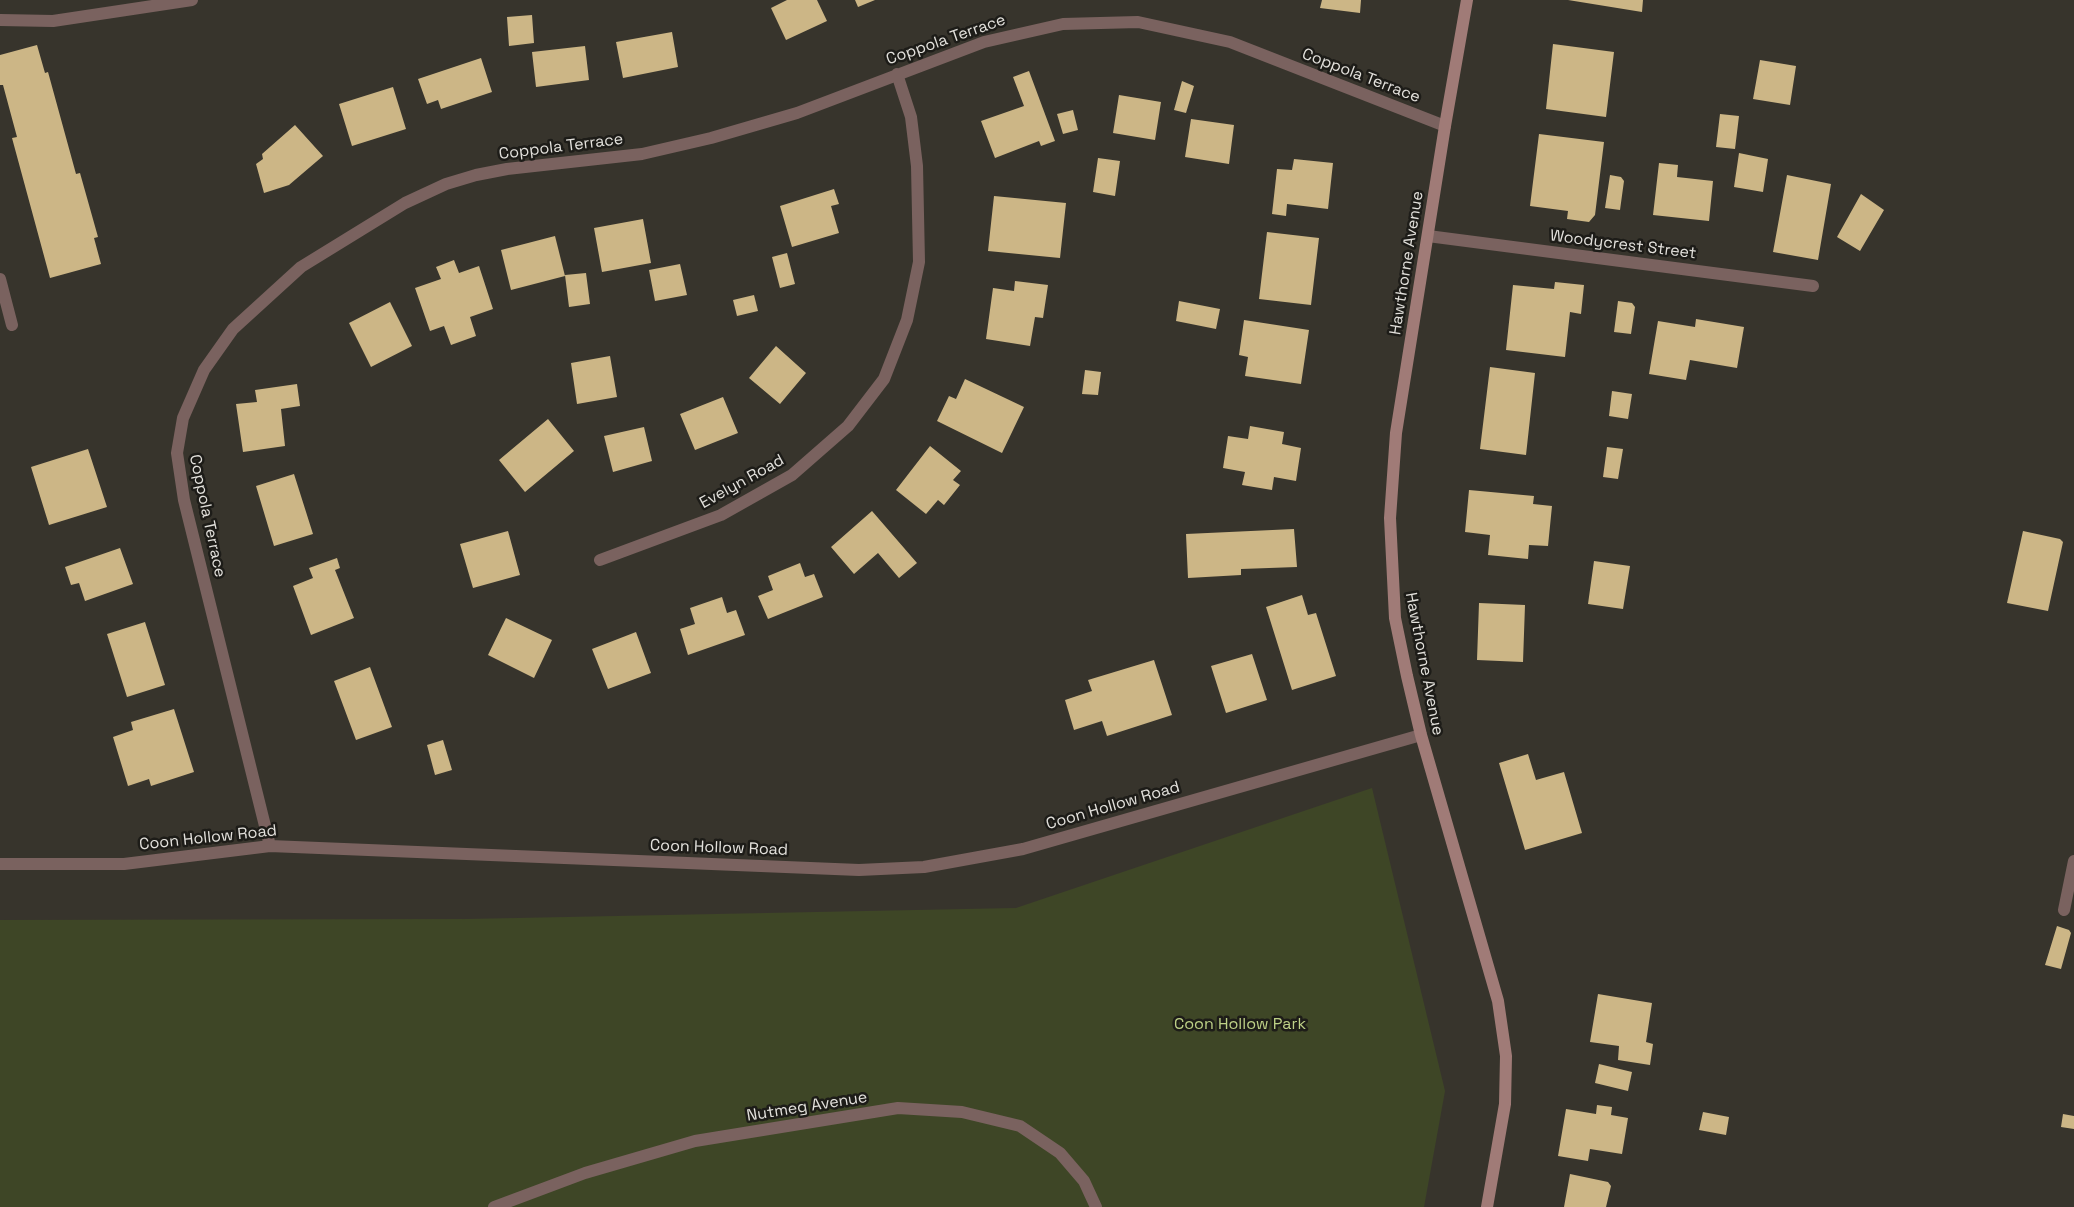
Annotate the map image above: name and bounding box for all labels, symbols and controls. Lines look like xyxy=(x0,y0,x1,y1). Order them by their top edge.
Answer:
street label: Coppola Terrace xyxy=(884,11,1008,69)
street label: Coppola Terrace xyxy=(1299,45,1423,107)
street label: Coppola Terrace xyxy=(498,130,624,164)
street label: Hawthorne Avenue xyxy=(1386,190,1428,336)
street label: Woodycrest Street xyxy=(1549,227,1697,263)
street label: Evelyn Road xyxy=(696,451,788,513)
street label: Coppola Terrace xyxy=(185,453,229,579)
street label: Hawthorne Avenue xyxy=(1401,591,1447,737)
street label: Coon Hollow Road xyxy=(1044,778,1182,834)
street label: Coon Hollow Road xyxy=(138,821,278,855)
street label: Coon Hollow Road xyxy=(650,836,788,860)
park label: Coon Hollow Park xyxy=(1174,1015,1306,1035)
street label: Nutmeg Avenue xyxy=(745,1088,869,1126)

